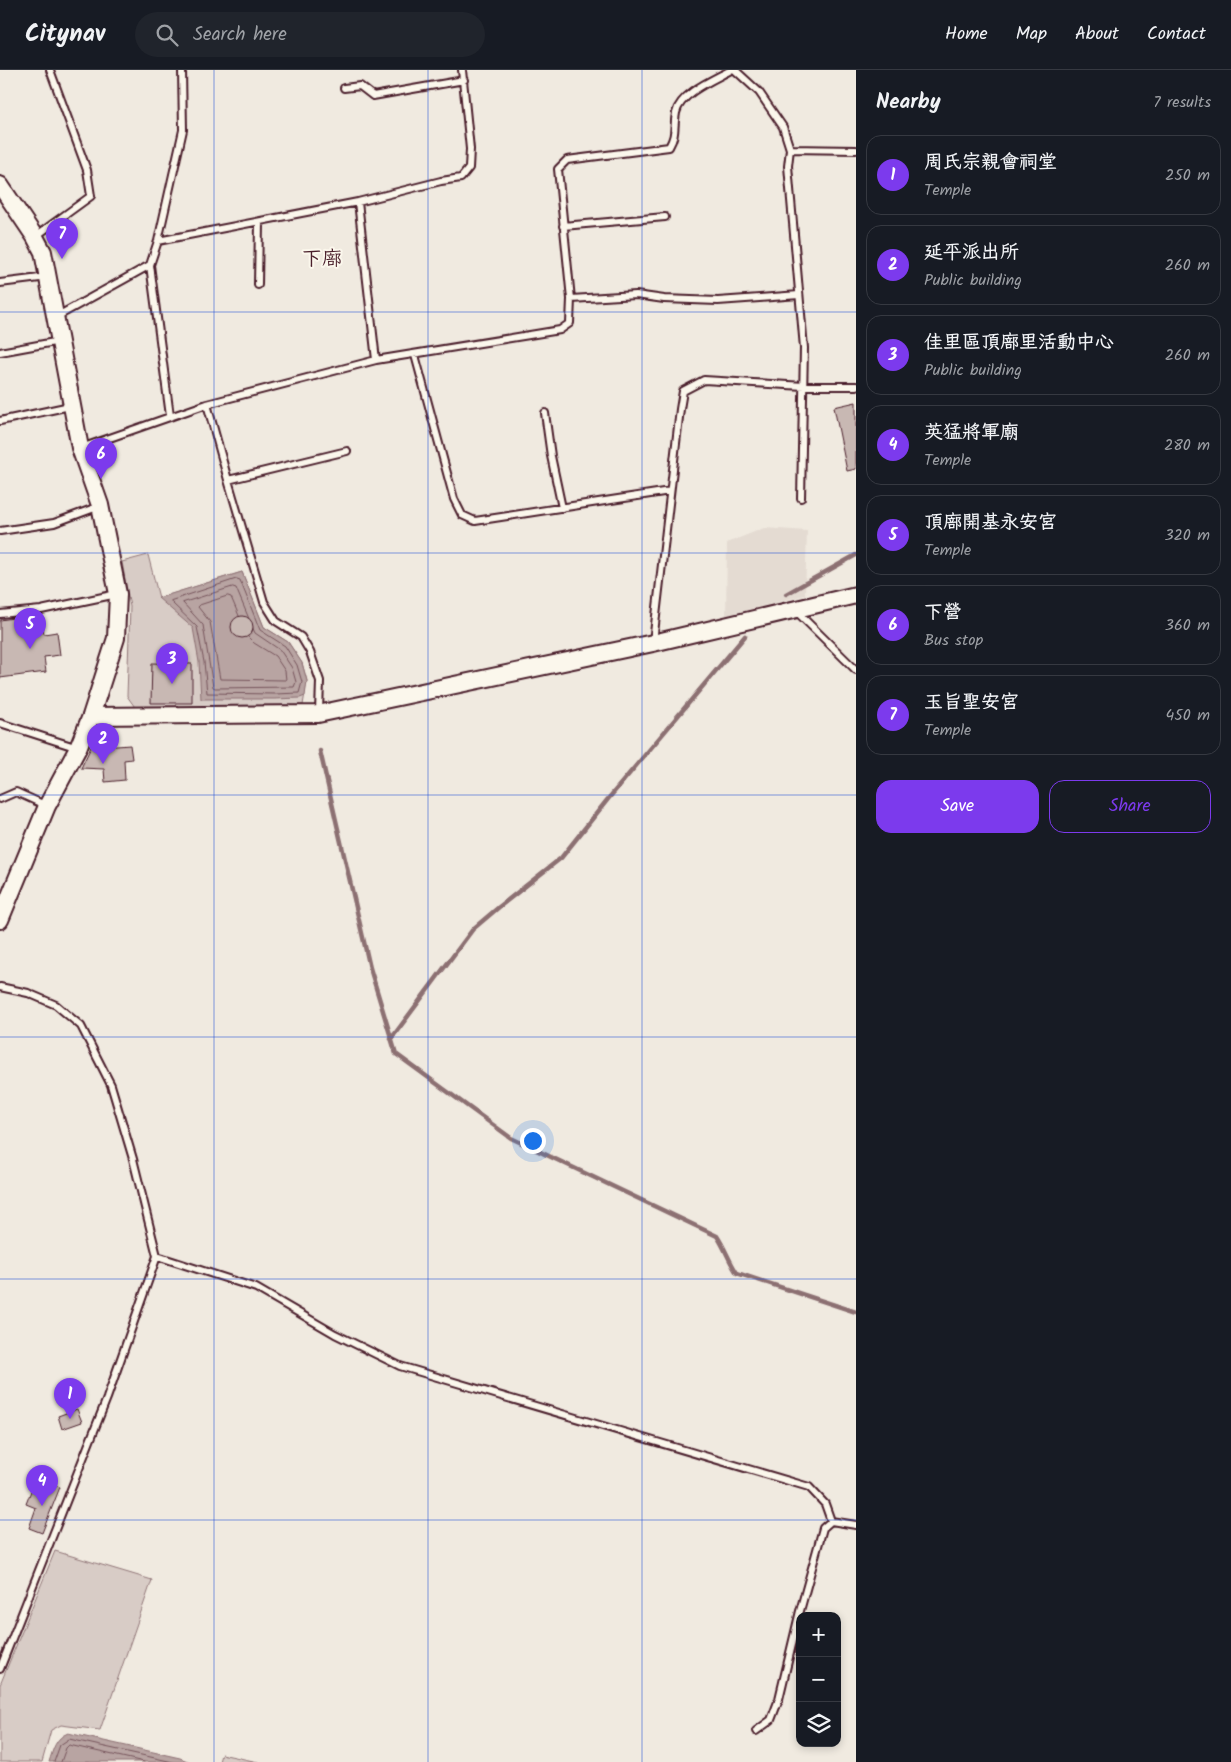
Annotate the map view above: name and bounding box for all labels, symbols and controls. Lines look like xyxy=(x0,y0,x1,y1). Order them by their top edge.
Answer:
search box xyxy=(135,12,485,57)
text: Citynav xyxy=(25,15,105,54)
text: Search here xyxy=(193,20,287,50)
text: Home xyxy=(945,20,988,49)
text: Map xyxy=(1016,20,1047,49)
text: About xyxy=(1075,20,1119,49)
text: Contact xyxy=(1147,20,1206,49)
icon: search xyxy=(153,21,181,49)
text: Nearby xyxy=(876,86,941,119)
text: 7 results xyxy=(1153,90,1211,115)
text: 周氏宗親會祠堂 xyxy=(924,148,1057,178)
text: 1 xyxy=(891,163,895,188)
text: 250 m xyxy=(1165,163,1210,188)
text: Temple xyxy=(924,178,971,203)
pin: 7 xyxy=(46,218,78,259)
text: 延平派出所 xyxy=(924,238,1019,268)
district label: 下廍 xyxy=(302,244,342,276)
text: 2 xyxy=(888,253,898,278)
text: 260 m xyxy=(1165,253,1210,278)
text: Public building xyxy=(924,268,1022,293)
text: 佳里區頂廍里活動中心 xyxy=(924,328,1114,358)
text: 3 xyxy=(889,343,897,368)
text: 260 m xyxy=(1165,343,1210,368)
text: Public building xyxy=(924,358,1022,383)
text: 英猛將軍廟 xyxy=(924,418,1019,448)
text: 4 xyxy=(889,433,897,458)
text: 280 m xyxy=(1164,433,1210,458)
pin: 6 xyxy=(85,438,117,479)
text: Temple xyxy=(924,448,971,473)
text: 頂廍開基永安宮 xyxy=(924,508,1057,538)
text: 5 xyxy=(889,523,897,548)
text: 320 m xyxy=(1164,523,1210,548)
text: Temple xyxy=(924,538,971,563)
text: 下營 xyxy=(924,598,962,628)
pin: 5 xyxy=(14,608,46,649)
text: 6 xyxy=(889,613,897,638)
text: 360 m xyxy=(1165,613,1210,638)
text: Bus stop xyxy=(924,628,983,653)
pin: 3 xyxy=(156,643,188,684)
text: 玉旨聖安宮 xyxy=(924,688,1019,718)
text: 7 xyxy=(889,703,897,728)
text: 450 m xyxy=(1165,703,1210,728)
text: Temple xyxy=(924,718,971,743)
pin: 2 xyxy=(87,723,119,764)
button: Save xyxy=(876,780,1039,833)
button: Share xyxy=(1049,780,1211,833)
your location xyxy=(520,1128,546,1154)
pin: 1 xyxy=(54,1378,86,1419)
pin: 4 xyxy=(26,1465,58,1506)
map controls xyxy=(796,1612,841,1747)
button: + xyxy=(796,1612,841,1657)
button: − xyxy=(796,1657,841,1702)
button: layers xyxy=(796,1702,841,1747)

